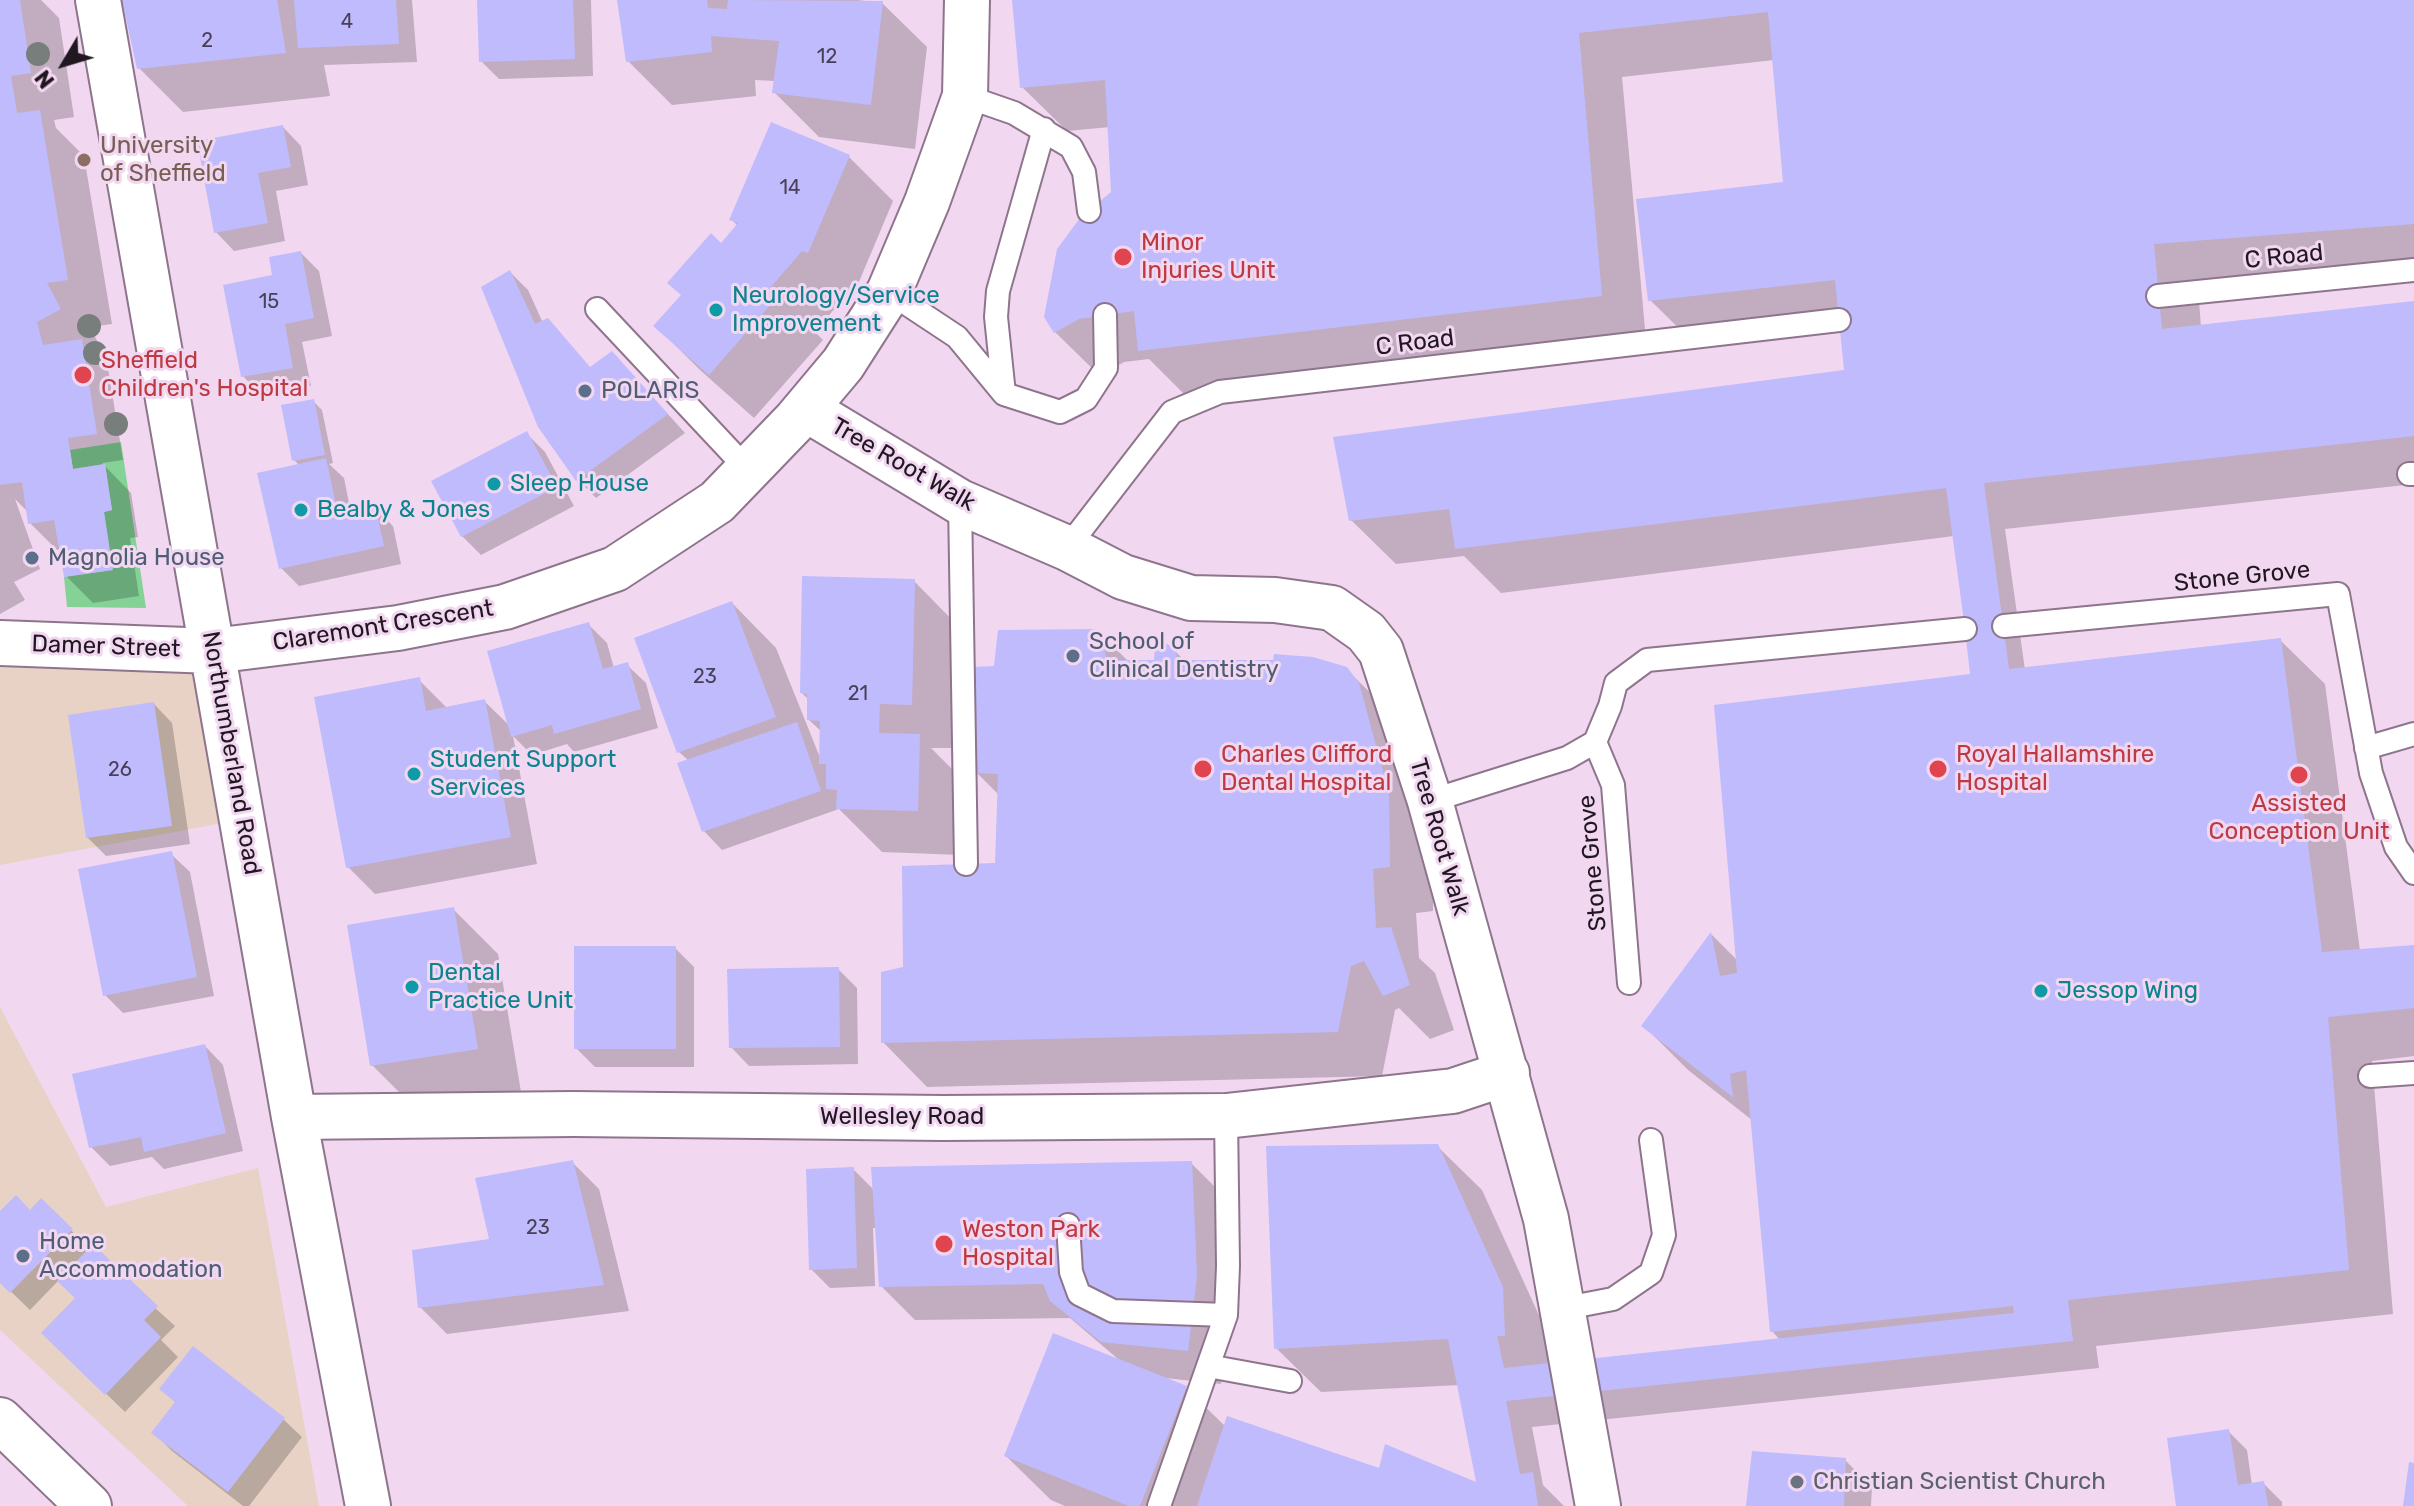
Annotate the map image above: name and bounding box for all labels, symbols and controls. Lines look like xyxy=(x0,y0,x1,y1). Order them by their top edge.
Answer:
house number: 4 xyxy=(341,10,353,34)
north arrow xyxy=(24,24,104,104)
house number: 2 xyxy=(201,29,213,53)
house number: 12 xyxy=(817,45,837,69)
text: N xyxy=(29,65,60,94)
place label: University of Sheffield xyxy=(100,132,226,188)
marker: University of Sheffield xyxy=(75,151,93,169)
house number: 14 xyxy=(780,176,800,200)
place label: Minor Injuries Unit xyxy=(1141,229,1276,285)
street label: C Road xyxy=(2243,239,2325,275)
marker: Minor Injuries Unit xyxy=(1112,246,1134,268)
place label: Neurology/Service Improvement xyxy=(732,282,940,338)
house number: 15 xyxy=(259,290,279,314)
marker: Neurology/Service Improvement xyxy=(707,301,725,319)
street label: C Road xyxy=(1374,324,1456,362)
place label: Sheffield Children's Hospital xyxy=(101,347,308,403)
marker: Sheffield Children's Hospital xyxy=(72,364,94,386)
place label: POLARIS xyxy=(601,377,699,405)
marker: POLARIS xyxy=(576,382,594,400)
street label: Tree Root Walk xyxy=(826,412,980,518)
place label: Sleep House xyxy=(510,470,649,498)
marker: Sleep House xyxy=(485,475,503,493)
place label: Bealby & Jones xyxy=(317,496,490,524)
marker: Bealby & Jones xyxy=(292,501,310,519)
place label: Magnolia House xyxy=(48,544,225,572)
marker: Magnolia House xyxy=(23,549,41,567)
street label: Stone Grove xyxy=(2172,556,2312,598)
street label: Claremont Crescent xyxy=(271,594,495,658)
place label: School of Clinical Dentistry xyxy=(1089,628,1279,684)
street label: Northumberland Road xyxy=(195,629,267,877)
street label: Damer Street xyxy=(31,630,181,664)
marker: School of Clinical Dentistry xyxy=(1064,647,1082,665)
house number: 23 xyxy=(693,665,717,689)
house number: 21 xyxy=(848,682,868,706)
place label: Charles Clifford Dental Hospital xyxy=(1221,741,1392,797)
place label: Royal Hallamshire Hospital xyxy=(1956,741,2154,797)
place label: Student Support Services xyxy=(430,746,616,802)
street label: Tree Root Walk xyxy=(1403,755,1475,919)
house number: 26 xyxy=(108,758,132,782)
marker: Charles Clifford Dental Hospital xyxy=(1192,758,1214,780)
marker: Royal Hallamshire Hospital xyxy=(1927,758,1949,780)
marker: Assisted Conception Unit xyxy=(2288,764,2310,786)
marker: Student Support Services xyxy=(405,765,423,783)
place label: Assisted Conception Unit xyxy=(2208,790,2390,846)
street label: Stone Grove xyxy=(1573,794,1613,932)
place label: Dental Practice Unit xyxy=(428,959,573,1015)
place label: Jessop Wing xyxy=(2057,977,2198,1005)
marker: Dental Practice Unit xyxy=(403,978,421,996)
marker: Jessop Wing xyxy=(2032,982,2050,1000)
street label: Wellesley Road xyxy=(820,1103,984,1131)
house number: 23 xyxy=(526,1216,550,1240)
place label: Weston Park Hospital xyxy=(962,1216,1100,1272)
place label: Home Accommodation xyxy=(39,1228,223,1284)
marker: Weston Park Hospital xyxy=(933,1233,955,1255)
marker: Home Accommodation xyxy=(14,1247,32,1265)
place label: Christian Scientist Church xyxy=(1813,1468,2106,1496)
marker: Christian Scientist Church xyxy=(1788,1473,1806,1491)

